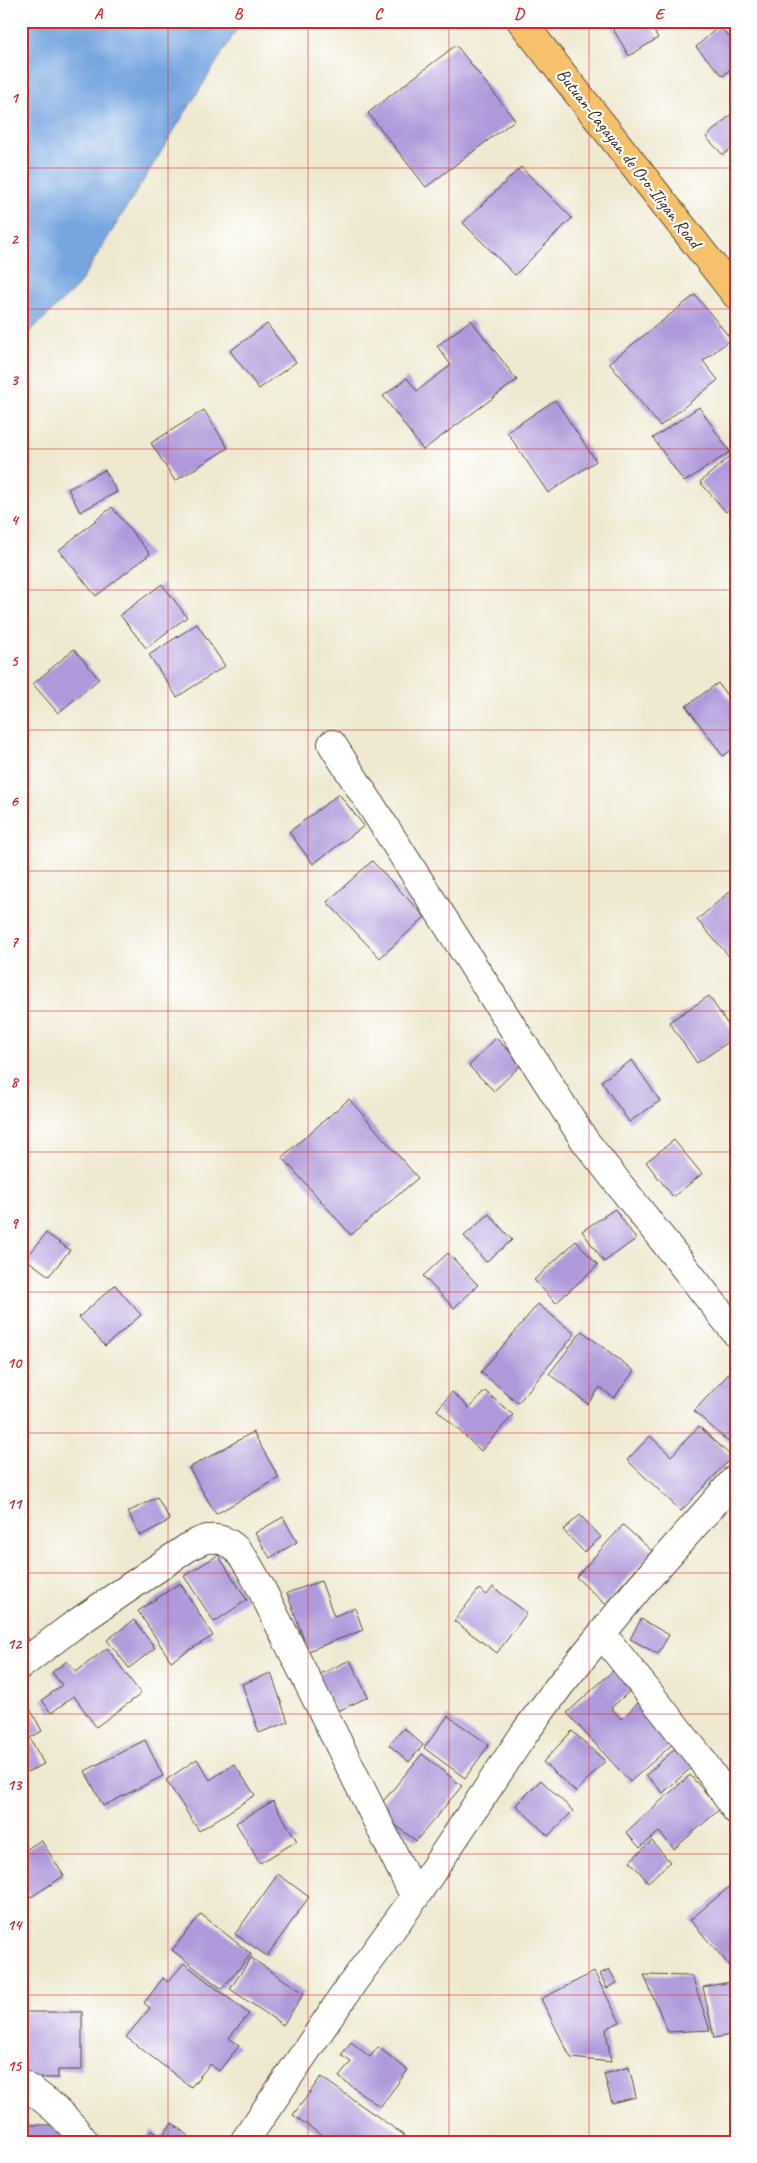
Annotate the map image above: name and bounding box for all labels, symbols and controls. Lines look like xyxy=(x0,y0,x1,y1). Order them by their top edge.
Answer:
text: A xyxy=(94,4,104,24)
text: B xyxy=(234,4,244,24)
text: C xyxy=(374,4,384,24)
text: D xyxy=(514,4,525,24)
text: E xyxy=(655,4,666,24)
street label: Butuan-Cagayan de Oro-Iligan Road xyxy=(552,64,708,254)
text: 1 xyxy=(10,88,19,108)
text: 2 xyxy=(10,229,19,249)
text: 3 xyxy=(10,370,19,390)
text: 4 xyxy=(10,510,19,530)
text: 5 xyxy=(11,651,20,671)
text: 6 xyxy=(10,791,19,811)
text: 7 xyxy=(10,932,19,952)
text: 8 xyxy=(10,1072,19,1092)
text: 9 xyxy=(10,1213,19,1233)
text: 10 xyxy=(7,1353,23,1373)
text: 11 xyxy=(7,1494,23,1514)
text: 12 xyxy=(7,1634,23,1654)
text: 13 xyxy=(7,1775,23,1795)
text: 14 xyxy=(7,1915,23,1935)
text: 15 xyxy=(7,2056,23,2076)

